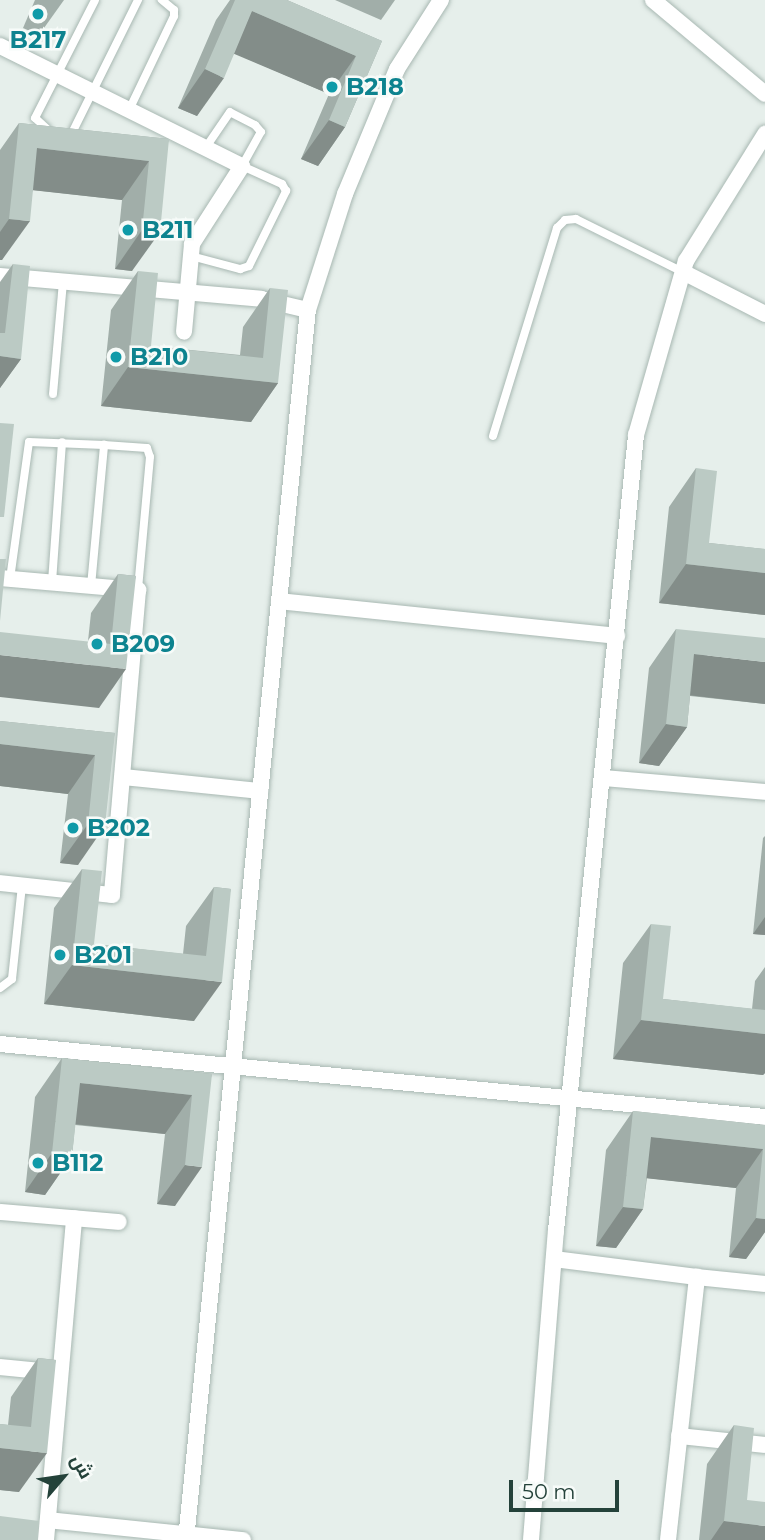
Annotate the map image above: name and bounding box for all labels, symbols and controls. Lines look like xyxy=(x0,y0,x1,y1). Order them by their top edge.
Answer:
marker: B217 xyxy=(30,6,46,22)
place label: B217 xyxy=(10,26,66,54)
place label: B218 xyxy=(346,73,404,101)
marker: B218 xyxy=(324,79,340,95)
place label: B211 xyxy=(142,216,193,244)
marker: B211 xyxy=(120,222,136,238)
place label: B210 xyxy=(130,343,188,371)
marker: B210 xyxy=(108,349,124,365)
place label: B209 xyxy=(111,630,175,658)
marker: B209 xyxy=(89,636,105,652)
place label: B202 xyxy=(87,814,150,842)
marker: B202 xyxy=(65,820,81,836)
place label: B201 xyxy=(74,941,132,969)
marker: B201 xyxy=(52,947,68,963)
place label: B112 xyxy=(52,1149,103,1177)
marker: B112 xyxy=(30,1155,46,1171)
north arrow xyxy=(28,1442,98,1512)
text: ش xyxy=(66,1450,98,1483)
scale bar xyxy=(513,1466,623,1510)
text: 50 m xyxy=(522,1479,576,1504)

